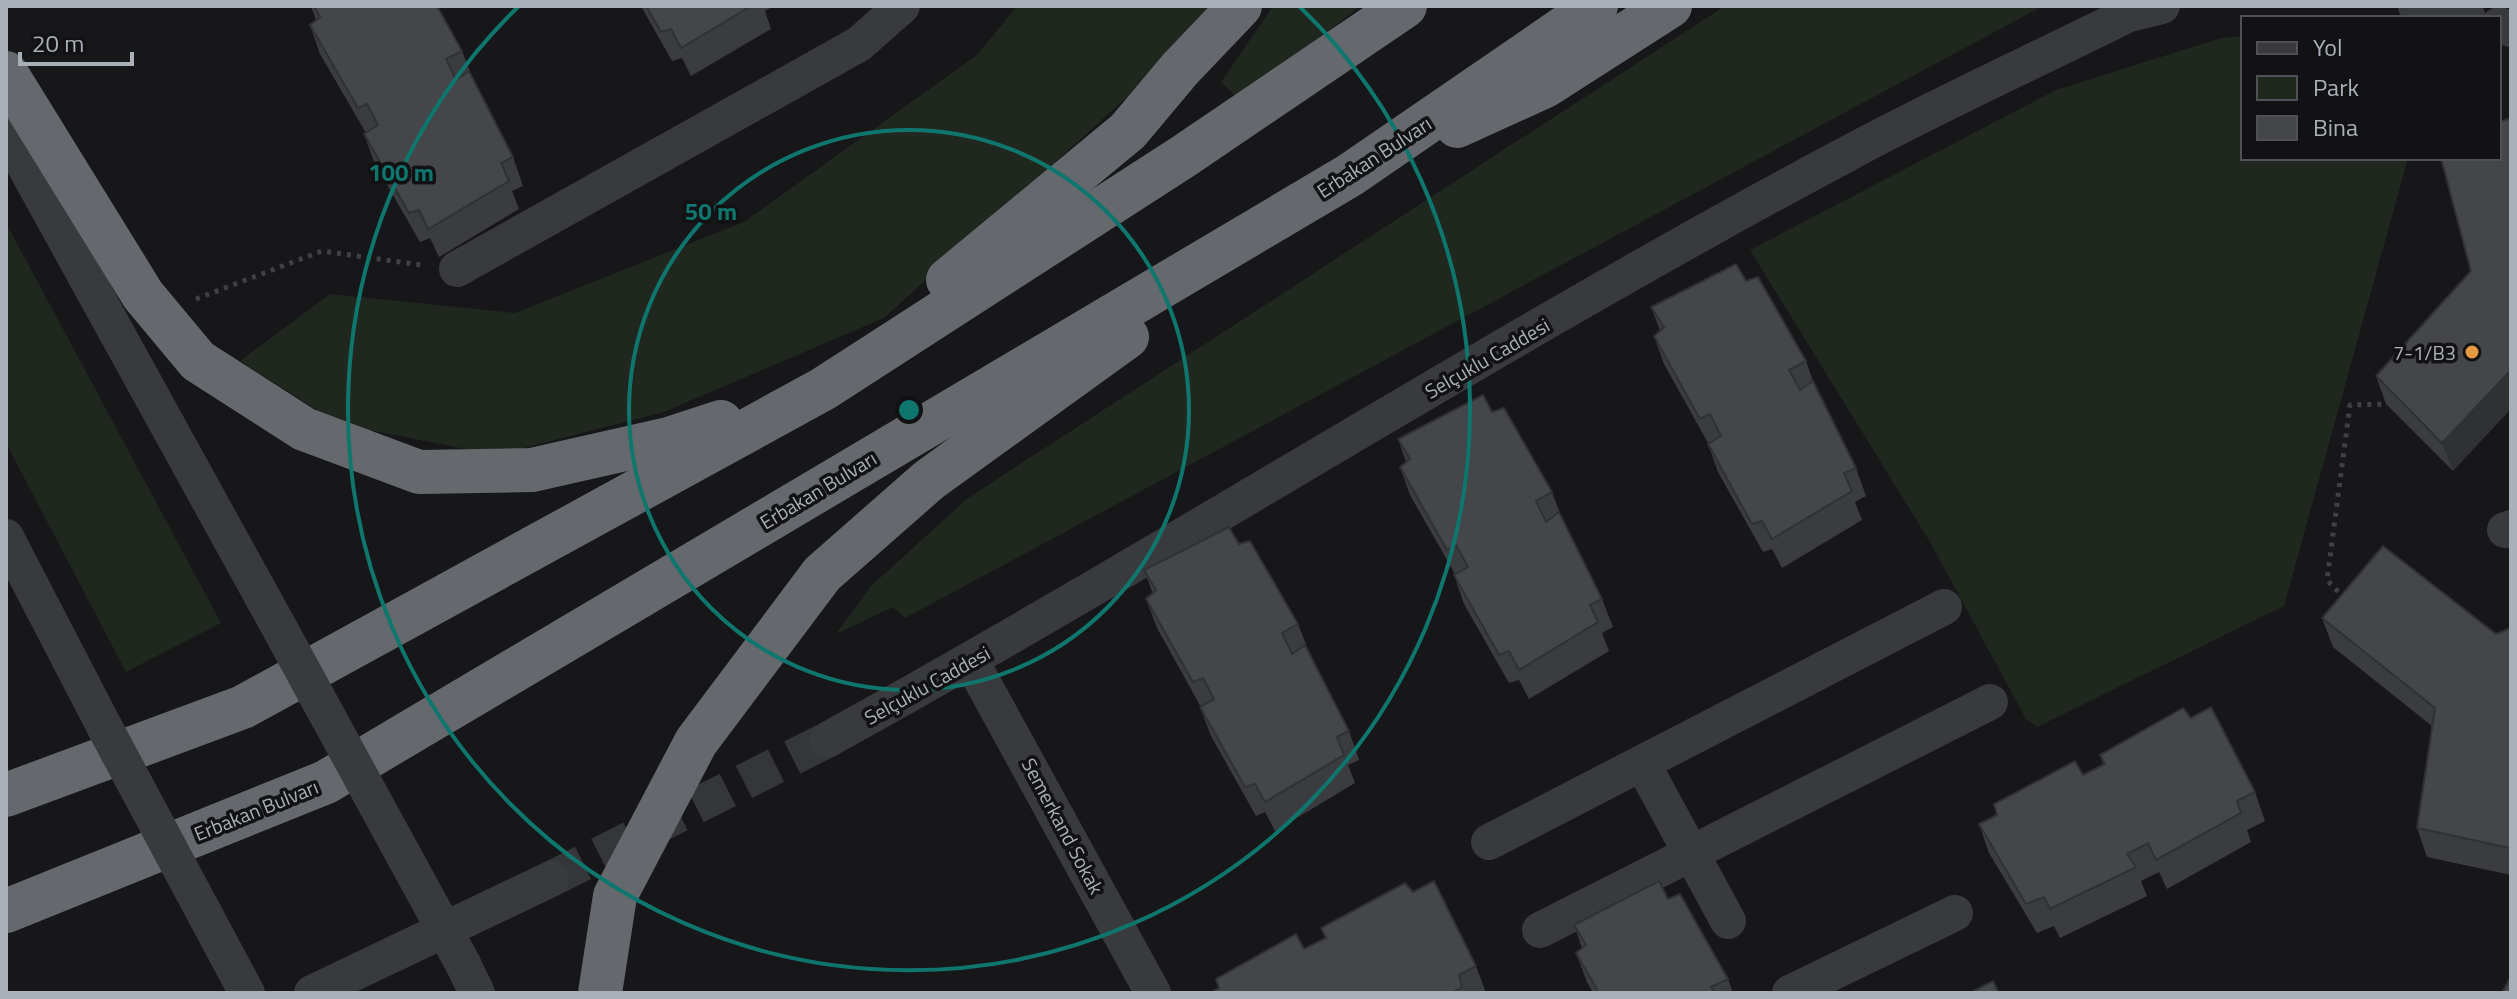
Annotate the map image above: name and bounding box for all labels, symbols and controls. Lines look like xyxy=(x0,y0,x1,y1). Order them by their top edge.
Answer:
scale bar xyxy=(20,16,132,66)
legend xyxy=(2241,16,2501,160)
text: 20 m xyxy=(32,25,84,61)
text: Yol xyxy=(2313,29,2342,65)
text: Park xyxy=(2313,69,2359,105)
street label: Erbakan Bulvarı xyxy=(1310,108,1438,206)
text: Bina xyxy=(2313,109,2358,145)
text: 100 m xyxy=(368,154,434,190)
text: 50 m xyxy=(685,193,737,229)
street label: Selçuklu Caddesi xyxy=(1419,310,1555,406)
place label: 7-1/B3 xyxy=(2393,337,2456,368)
marker: 7-1/B3 xyxy=(2463,343,2481,361)
centre of rings xyxy=(895,396,923,424)
street label: Erbakan Bulvarı xyxy=(754,443,882,537)
street label: Selçuklu Caddesi xyxy=(858,638,996,732)
street label: Semerkand Sokak xyxy=(1014,752,1112,900)
street label: Erbakan Bulvarı xyxy=(189,771,323,849)

